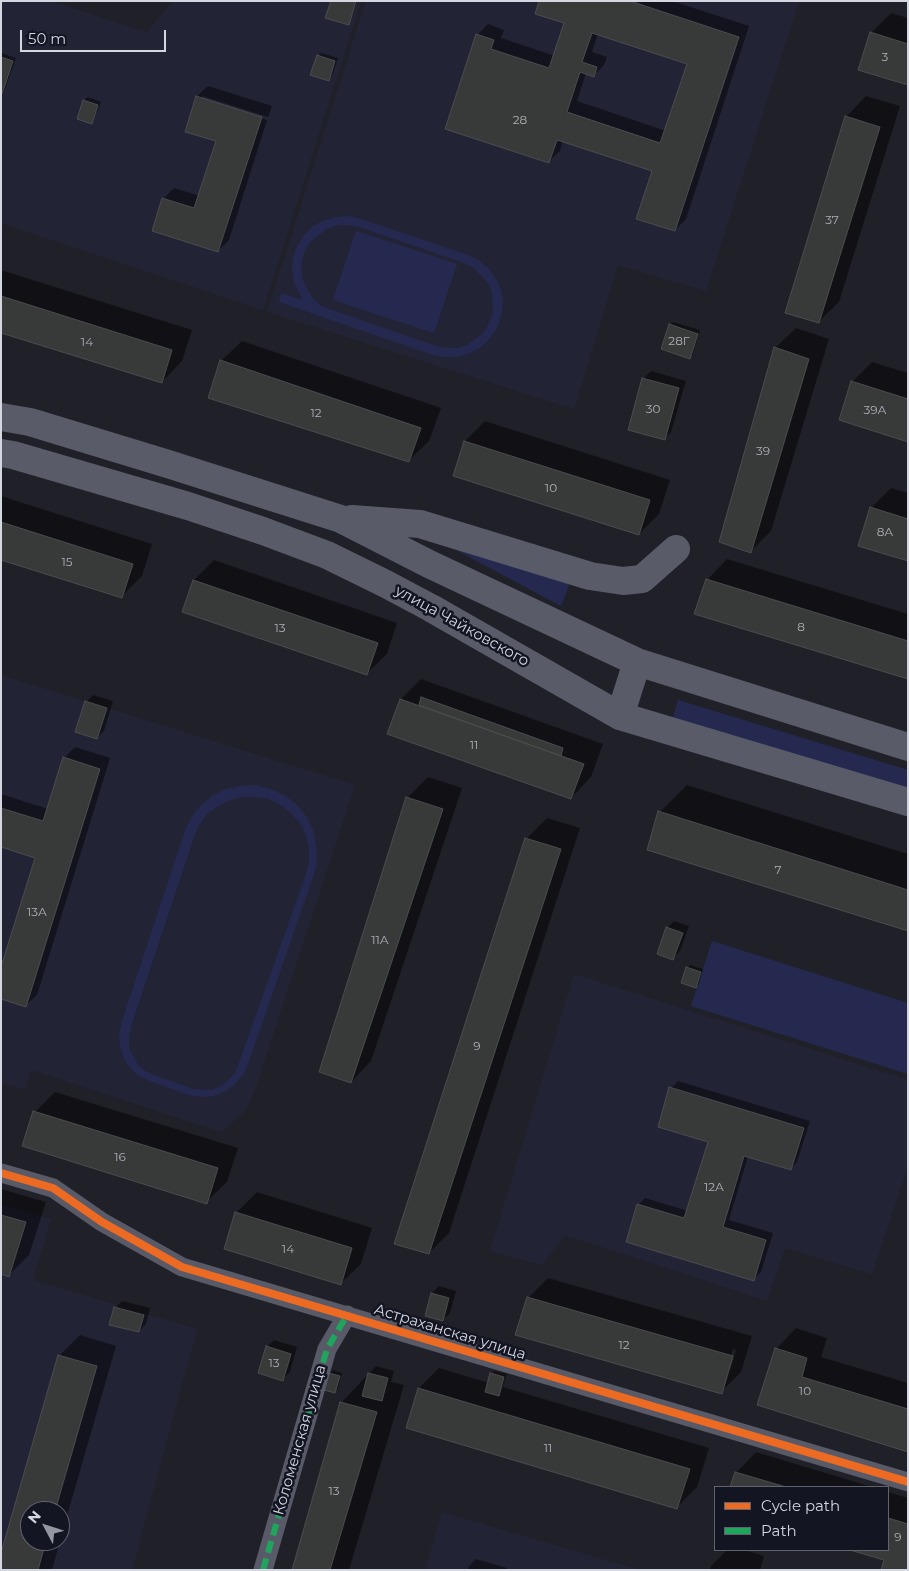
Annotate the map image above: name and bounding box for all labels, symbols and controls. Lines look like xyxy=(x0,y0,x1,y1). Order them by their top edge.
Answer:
scale bar xyxy=(22,20,169,52)
text: 50 m xyxy=(28,29,66,48)
house number: 3 xyxy=(882,50,888,64)
house number: 28 xyxy=(513,113,527,127)
house number: 37 xyxy=(825,213,839,227)
house number: 28Г xyxy=(668,334,690,348)
house number: 14 xyxy=(81,335,93,349)
house number: 30 xyxy=(646,402,660,416)
house number: 39А xyxy=(864,403,886,417)
house number: 12 xyxy=(310,406,322,420)
house number: 39 xyxy=(756,444,770,458)
house number: 10 xyxy=(545,481,557,495)
house number: 8А xyxy=(877,525,893,539)
house number: 15 xyxy=(61,555,73,569)
street label: улица Чайковского xyxy=(392,582,532,670)
house number: 8 xyxy=(797,620,805,634)
house number: 13 xyxy=(274,621,286,635)
house number: 11 xyxy=(470,738,478,752)
house number: 7 xyxy=(774,863,782,877)
house number: 13А xyxy=(27,905,47,919)
house number: 11А xyxy=(371,933,389,947)
house number: 9 xyxy=(473,1039,481,1053)
house number: 16 xyxy=(114,1150,126,1164)
house number: 12А xyxy=(704,1180,724,1194)
house number: 14 xyxy=(282,1242,294,1256)
street label: Астраханская улица xyxy=(372,1300,528,1364)
house number: 12 xyxy=(618,1338,630,1352)
house number: 13 xyxy=(268,1356,280,1370)
street label: Коломенская улица xyxy=(270,1363,330,1517)
house number: 10 xyxy=(799,1384,811,1398)
house number: 11 xyxy=(544,1441,552,1455)
house number: 13 xyxy=(328,1484,340,1498)
legend xyxy=(714,1486,889,1551)
text: Cycle path xyxy=(761,1496,840,1515)
north arrow xyxy=(20,1501,70,1551)
text: N xyxy=(24,1507,45,1527)
text: Path xyxy=(761,1521,797,1540)
house number: 9 xyxy=(894,1530,902,1544)

